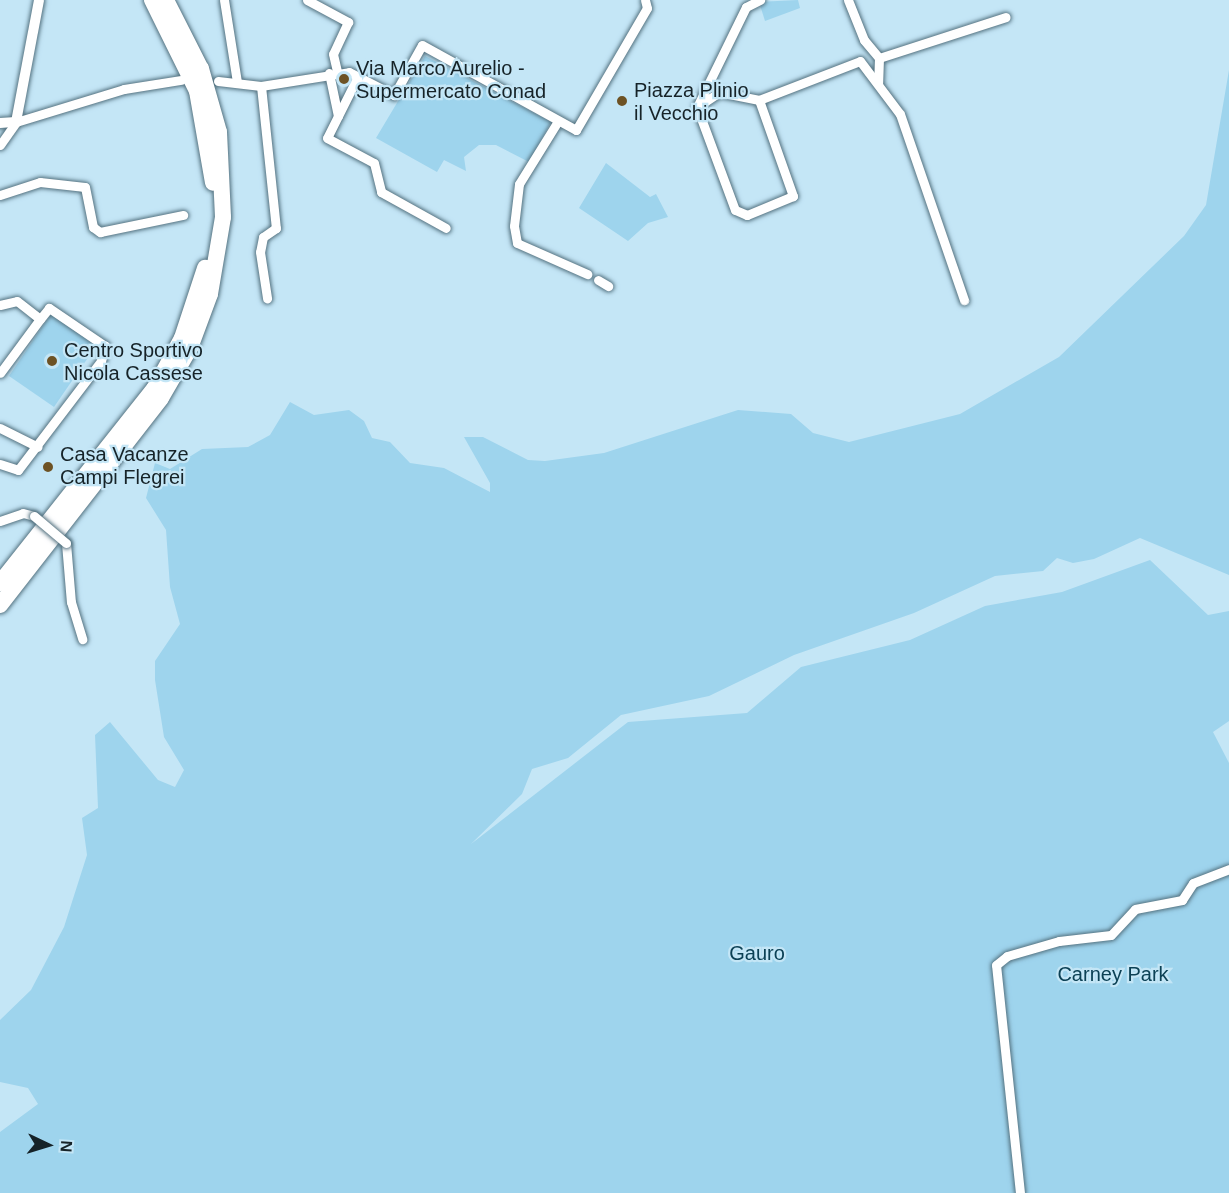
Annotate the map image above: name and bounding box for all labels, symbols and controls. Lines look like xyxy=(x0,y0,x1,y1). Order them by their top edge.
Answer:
place label: Via Marco Aurelio - Supermercato Conad xyxy=(356,56,546,103)
marker: Via Marco Aurelio - Supermercato Conad xyxy=(337,72,351,86)
place label: Piazza Plinio il Vecchio xyxy=(634,78,749,125)
marker: Piazza Plinio il Vecchio xyxy=(615,94,629,108)
place label: Centro Sportivo Nicola Cassese xyxy=(64,338,203,385)
marker: Centro Sportivo Nicola Cassese xyxy=(45,354,59,368)
place label: Casa Vacanze Campi Flegrei xyxy=(60,443,189,490)
marker: Casa Vacanze Campi Flegrei xyxy=(41,460,55,474)
park label: Gauro xyxy=(729,941,785,965)
park label: Carney Park xyxy=(1057,962,1169,986)
north arrow xyxy=(18,1115,78,1175)
text: N xyxy=(58,1140,75,1153)

